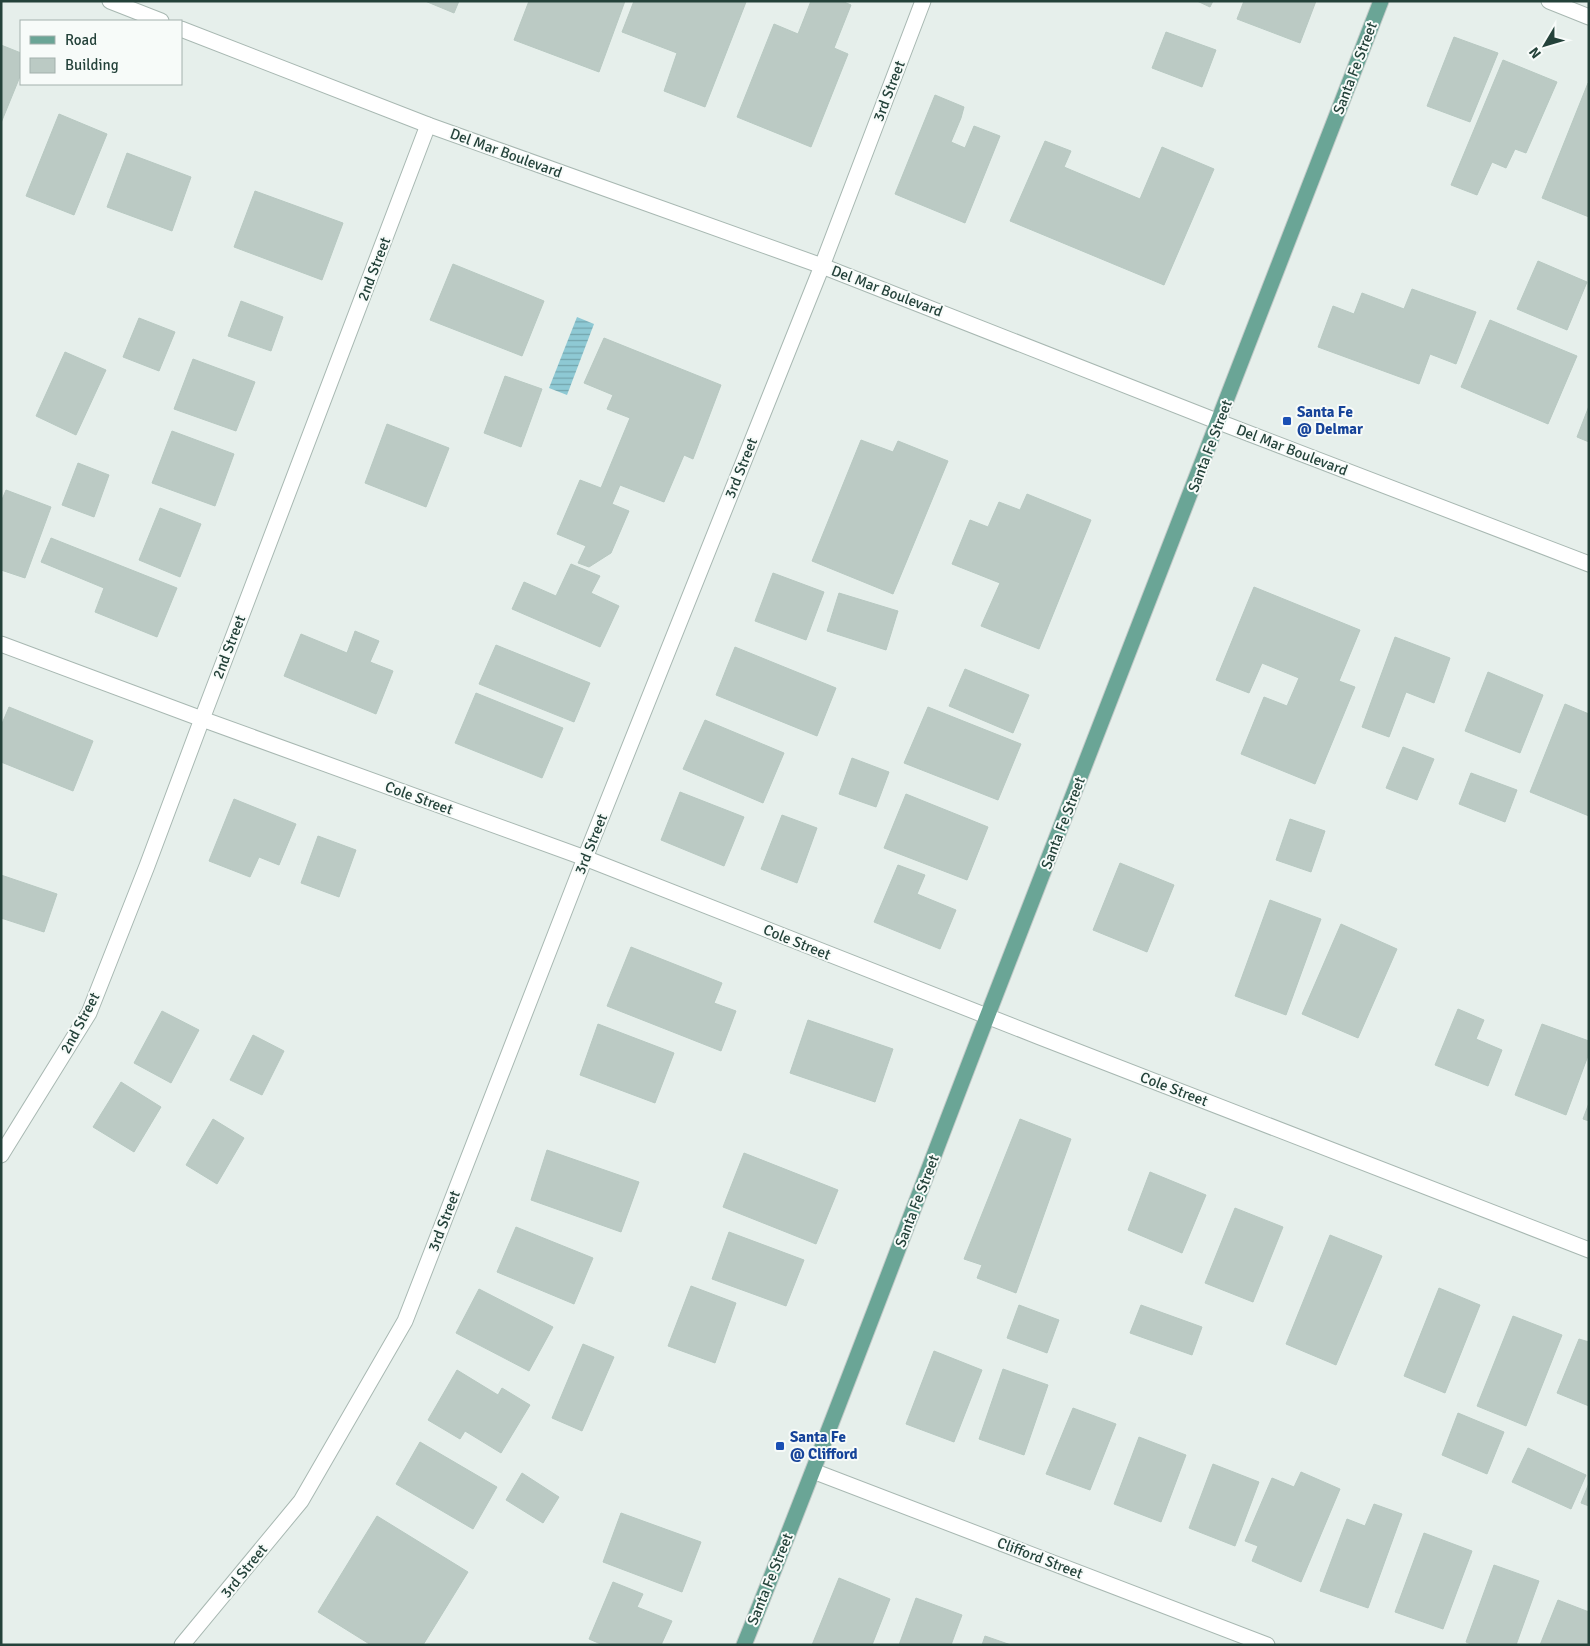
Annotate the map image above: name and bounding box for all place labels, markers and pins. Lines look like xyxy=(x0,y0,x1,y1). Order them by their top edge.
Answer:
place label: Santa Fe @ Delmar xyxy=(1297,403,1363,438)
marker: Santa Fe @ Delmar xyxy=(1281,415,1293,427)
place label: Santa Fe @ Clifford xyxy=(790,1428,858,1463)
marker: Santa Fe @ Clifford xyxy=(774,1440,786,1452)

